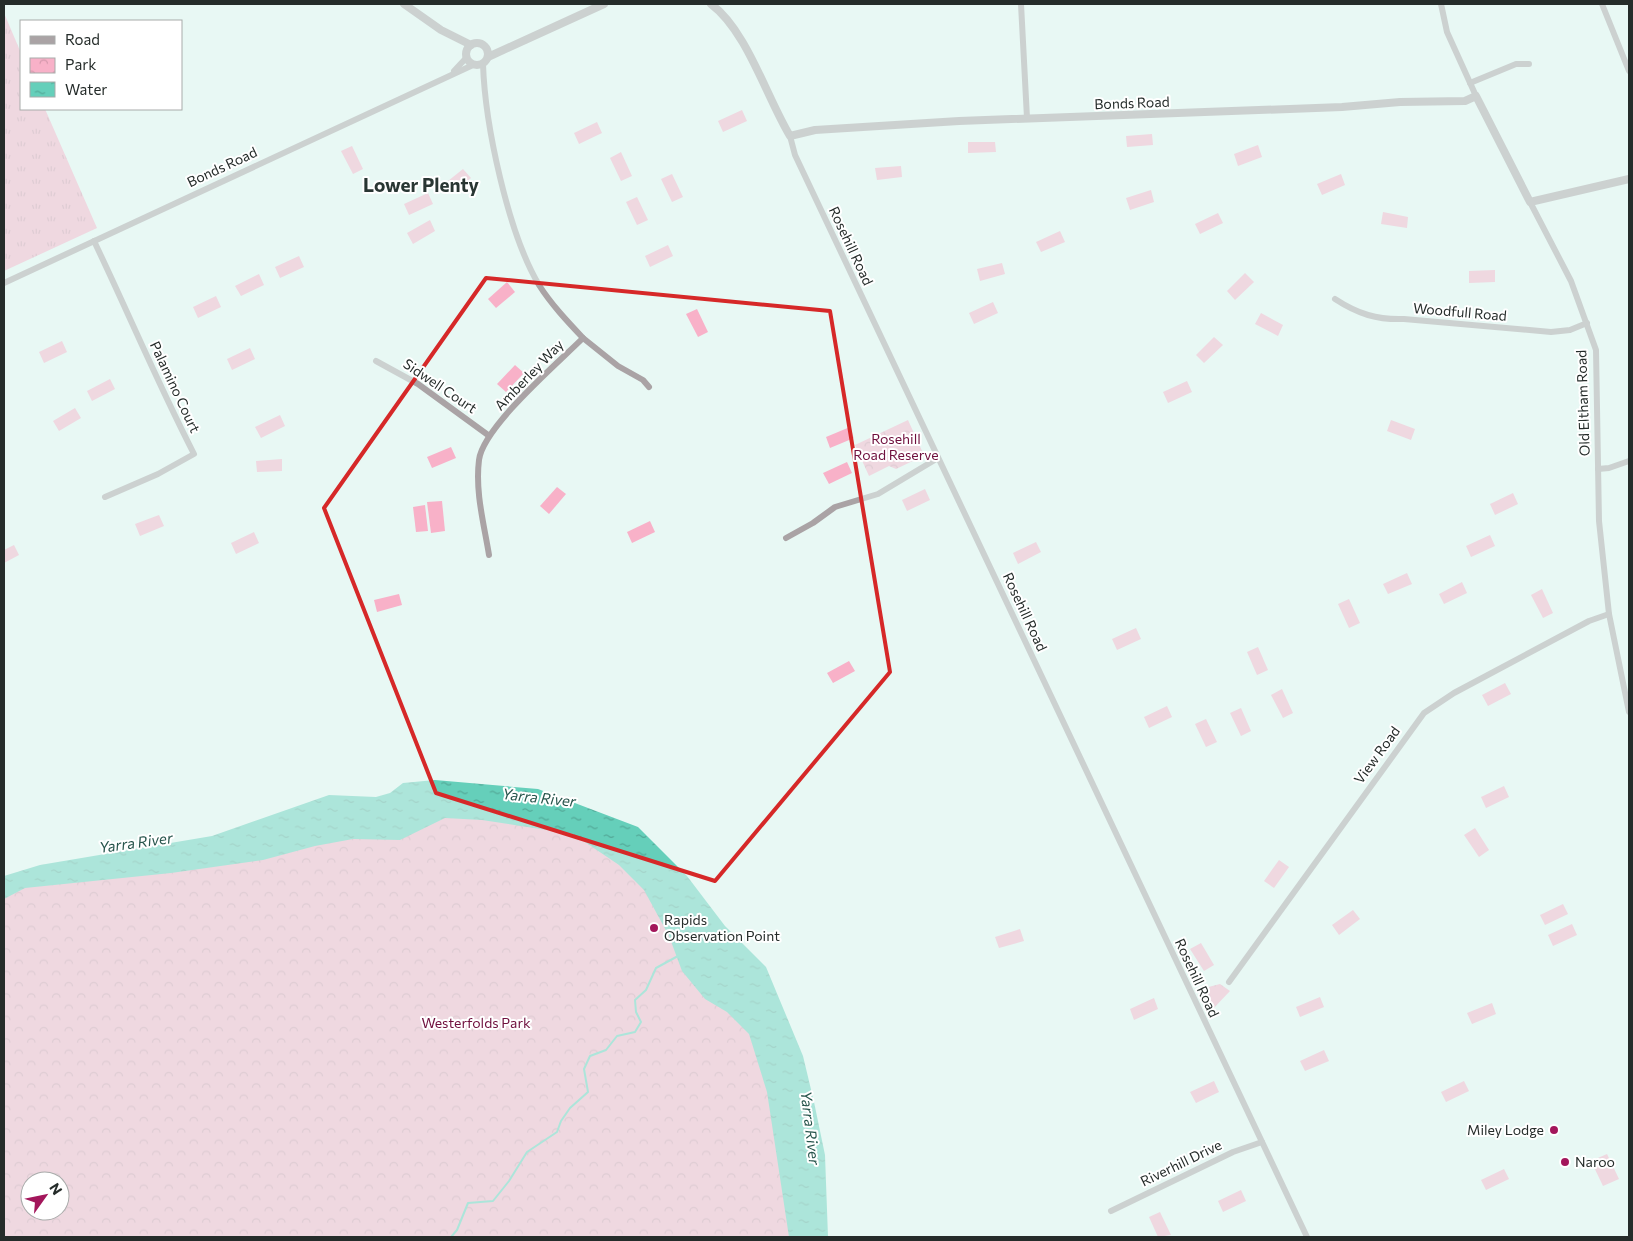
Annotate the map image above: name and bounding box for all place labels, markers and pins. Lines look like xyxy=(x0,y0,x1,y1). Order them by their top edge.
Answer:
place label: Rapids Observation Point xyxy=(664,911,780,944)
marker: Rapids Observation Point xyxy=(648,922,660,934)
place label: Miley Lodge xyxy=(1467,1121,1544,1138)
marker: Miley Lodge xyxy=(1548,1124,1560,1136)
place label: Naroo xyxy=(1575,1153,1615,1170)
marker: Naroo xyxy=(1559,1156,1571,1168)

